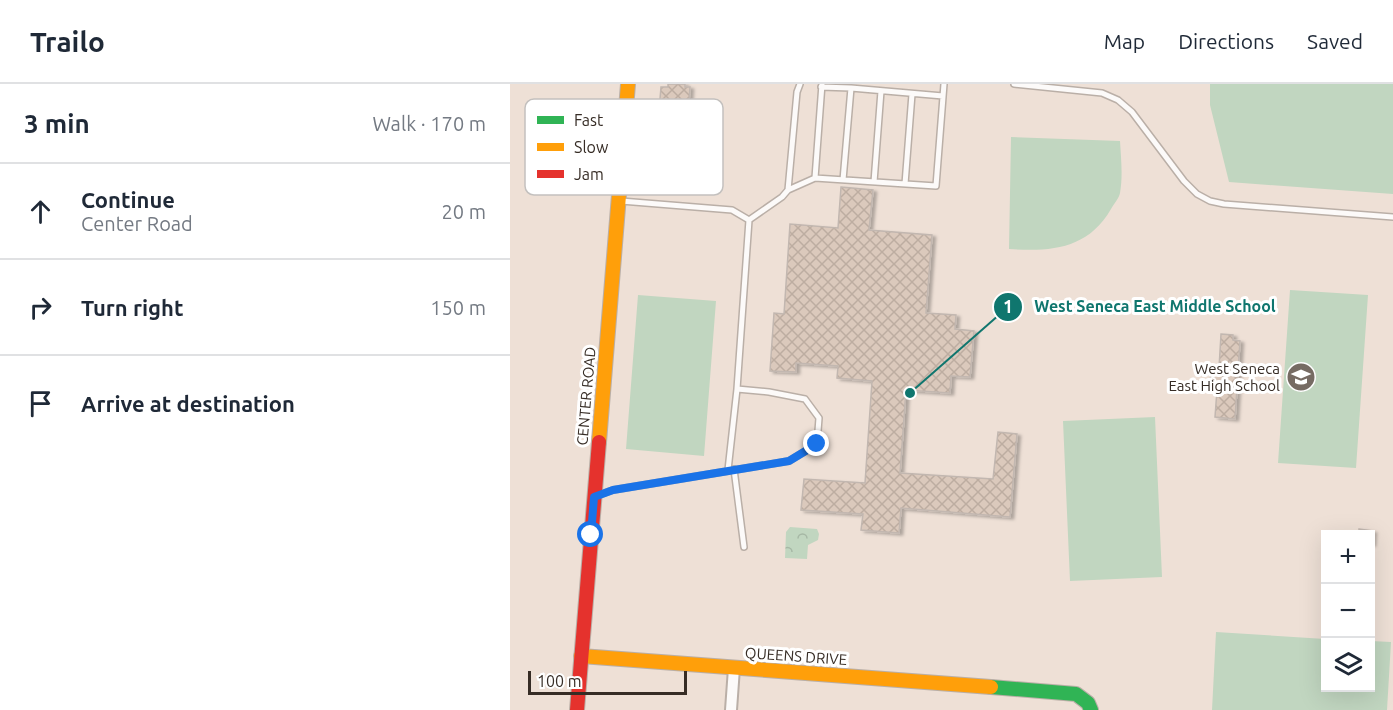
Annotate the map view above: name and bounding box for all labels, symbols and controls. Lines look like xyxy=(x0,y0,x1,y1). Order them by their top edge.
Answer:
text: Trailo xyxy=(30,26,105,57)
text: Map xyxy=(1104,29,1145,53)
text: Directions xyxy=(1178,29,1274,53)
text: Saved xyxy=(1307,29,1363,53)
legend xyxy=(525,99,723,195)
text: 3 min xyxy=(24,109,90,138)
text: Fast xyxy=(574,111,604,129)
text: Walk · 170 m xyxy=(373,112,486,135)
text: Slow xyxy=(574,138,609,156)
text: Jam xyxy=(574,165,604,183)
text: Continue xyxy=(81,187,175,212)
icon: ahead xyxy=(24,195,57,228)
text: 20 m xyxy=(442,200,486,223)
text: Center Road xyxy=(81,212,193,235)
callout: West Seneca East Middle School xyxy=(993,290,1288,324)
icon: right xyxy=(24,291,57,324)
text: Turn right xyxy=(81,295,183,320)
text: 150 m xyxy=(430,296,486,319)
text: 1 xyxy=(1003,296,1013,316)
text: West Seneca East Middle School xyxy=(1034,297,1276,315)
street label: CENTER ROAD xyxy=(573,346,599,446)
place label: West Seneca East High School xyxy=(1168,360,1280,394)
school or university icon: West Seneca East High School xyxy=(1285,361,1317,393)
icon: arrive xyxy=(24,387,57,420)
text: Arrive at destination xyxy=(81,391,295,416)
route end xyxy=(803,430,829,456)
route start xyxy=(577,521,603,547)
map controls xyxy=(1321,530,1375,692)
button: + xyxy=(1321,530,1375,584)
button: − xyxy=(1321,584,1375,638)
button: layers xyxy=(1321,638,1375,692)
street label: QUEENS DRIVE xyxy=(744,644,848,668)
scale bar xyxy=(528,668,687,696)
text: 100 m xyxy=(537,672,582,690)

